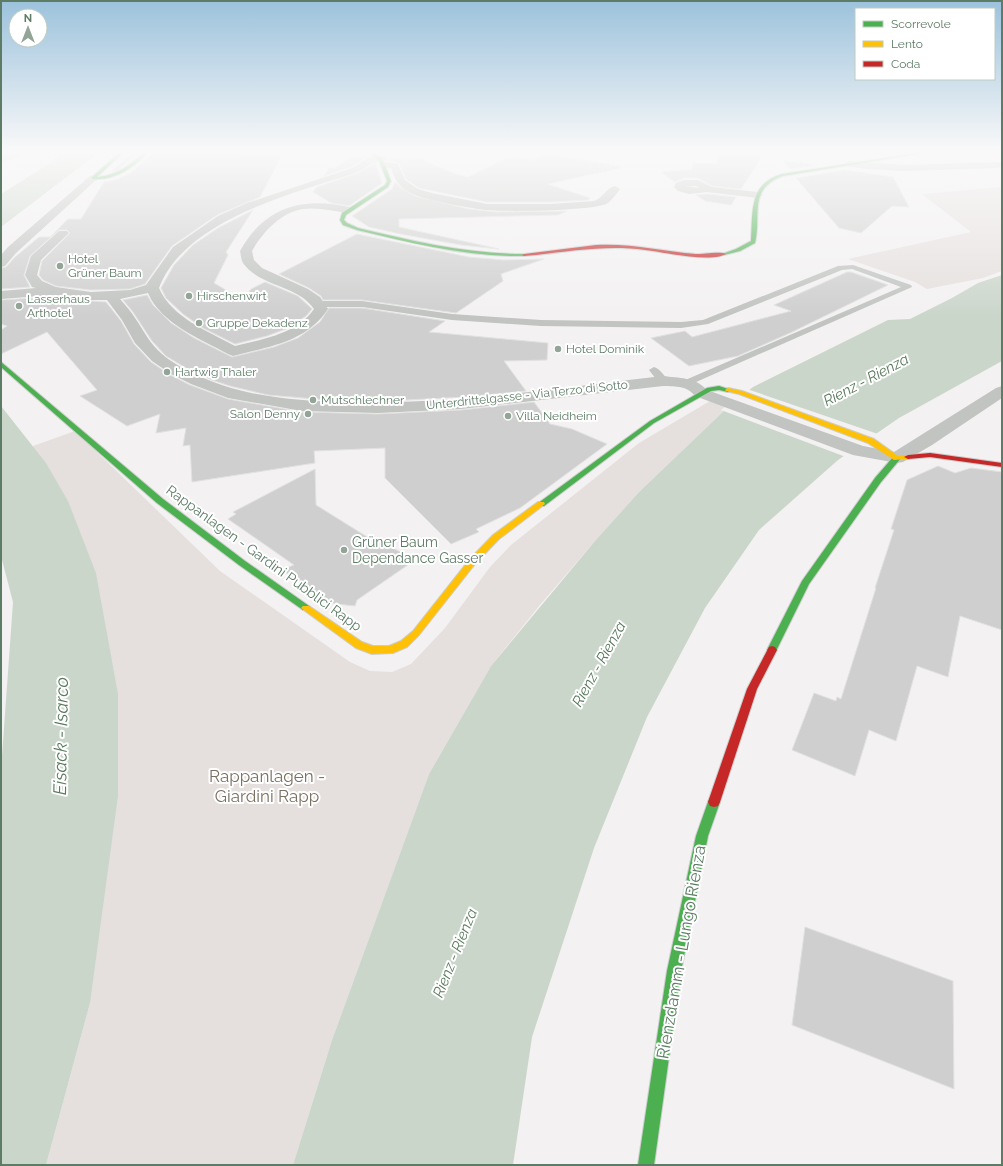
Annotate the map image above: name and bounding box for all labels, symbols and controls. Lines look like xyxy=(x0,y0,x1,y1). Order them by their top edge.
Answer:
north arrow xyxy=(8,8,48,48)
legend xyxy=(855,8,995,80)
text: N xyxy=(24,12,32,25)
text: Scorrevole xyxy=(891,17,951,31)
text: Lento xyxy=(891,37,923,51)
text: Coda xyxy=(891,57,920,71)
place label: Hotel Grüner Baum xyxy=(68,252,142,280)
marker: Hotel Grüner Baum xyxy=(55,261,65,271)
place label: Hirschenwirt xyxy=(197,289,267,303)
marker: Hirschenwirt xyxy=(184,291,194,301)
place label: Lasserhaus Arthotel xyxy=(27,292,90,320)
marker: Lasserhaus Arthotel xyxy=(14,301,24,311)
place label: Gruppe Dekadenz xyxy=(207,316,308,330)
marker: Gruppe Dekadenz xyxy=(194,318,204,328)
place label: Hotel Dominik xyxy=(566,342,645,356)
marker: Hotel Dominik xyxy=(553,344,563,354)
water label: Rienz - Rienza xyxy=(820,350,912,410)
place label: Hartwig Thaler xyxy=(175,365,257,379)
marker: Hartwig Thaler xyxy=(162,367,172,377)
street label: Unterdrittelgasse - Via Terzo di Sotto xyxy=(426,377,628,413)
place label: Mutschlechner xyxy=(321,393,405,407)
marker: Mutschlechner xyxy=(308,395,318,405)
place label: Salon Denny xyxy=(230,407,300,421)
marker: Salon Denny xyxy=(303,409,313,419)
place label: Villa Neidheim xyxy=(516,409,597,423)
marker: Villa Neidheim xyxy=(503,411,513,421)
street label: Rappanlagen - Gardini Pubblici Rapp xyxy=(163,482,365,635)
place label: Grüner Baum Dependance Gasser xyxy=(352,534,484,566)
marker: Grüner Baum Dependance Gasser xyxy=(339,545,349,555)
water label: Rienz - Rienza xyxy=(568,618,630,710)
water label: Eisack - Isarco xyxy=(49,677,72,795)
park label: Rappanlagen - Giardini Rapp xyxy=(209,766,325,806)
street label: Rienzdamm - Lungo Rienza xyxy=(652,843,710,1061)
water label: Rienz - Rienza xyxy=(429,906,481,1000)

